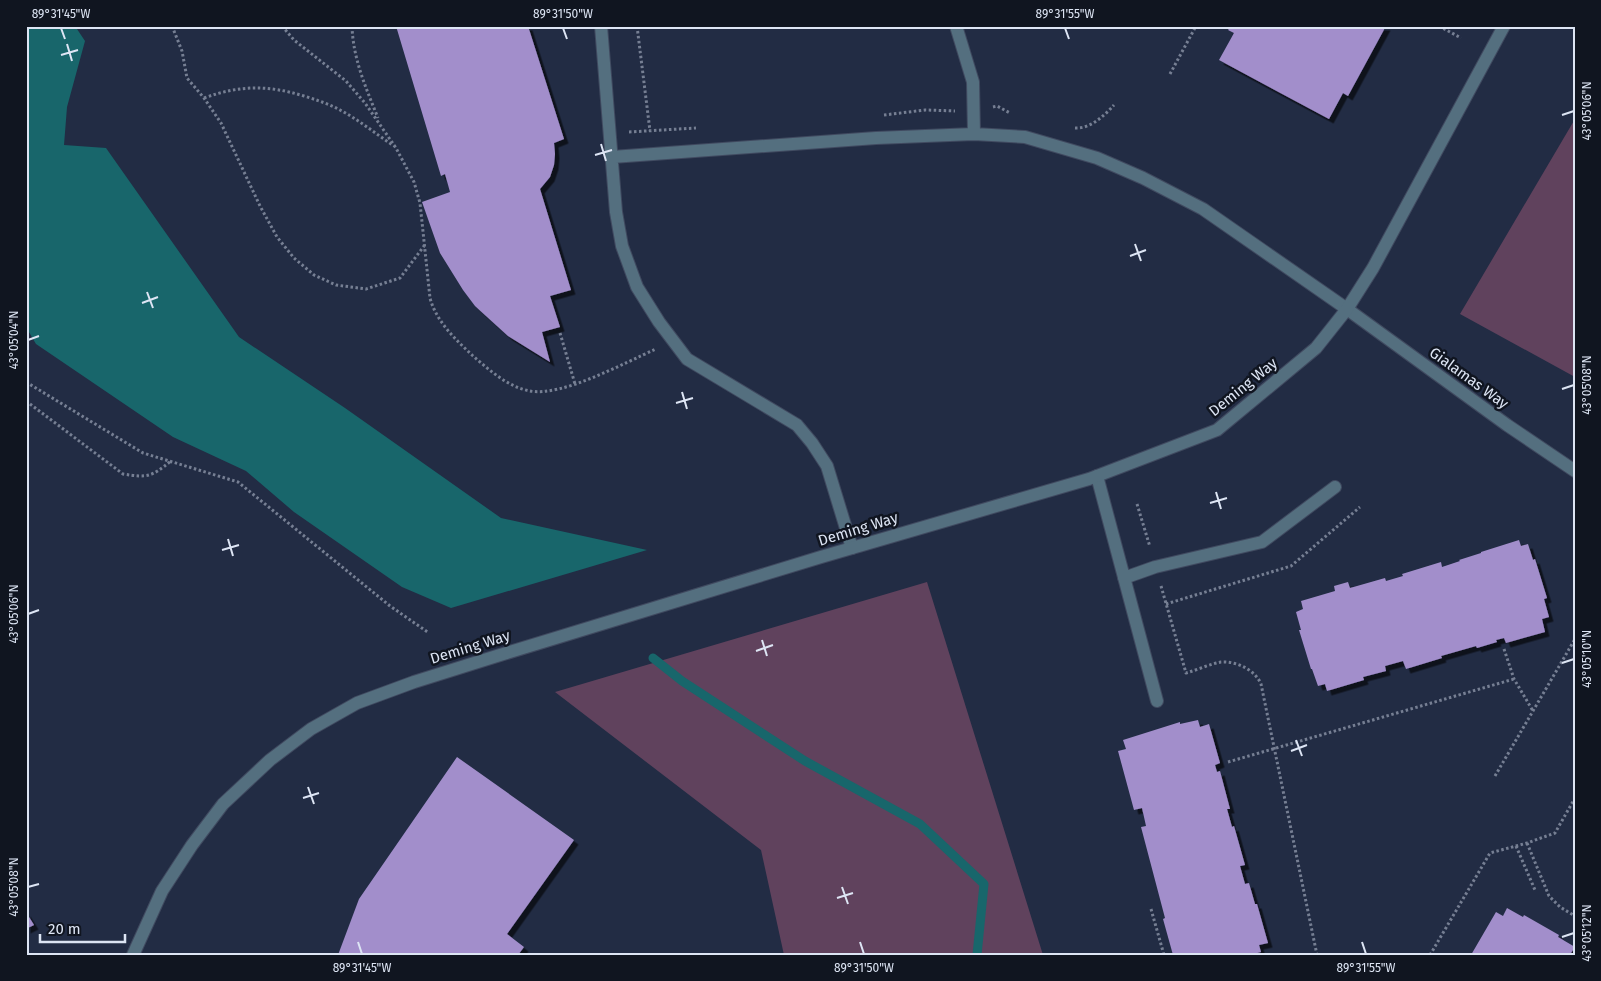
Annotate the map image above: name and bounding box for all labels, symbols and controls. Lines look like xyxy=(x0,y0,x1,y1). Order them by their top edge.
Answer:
text: 89°31'45"W xyxy=(32,7,90,21)
text: 89°31'50"W xyxy=(533,7,593,21)
text: 89°31'55"W xyxy=(1036,7,1094,21)
text: 43°05'06"N xyxy=(1580,81,1594,141)
text: 43°05'04"N xyxy=(7,311,21,369)
street label: Gialamas Way xyxy=(1426,343,1513,413)
street label: Deming Way xyxy=(1205,354,1281,420)
text: 43°05'08"N xyxy=(1580,355,1594,415)
street label: Deming Way xyxy=(816,508,901,550)
text: 43°05'06"N xyxy=(7,584,21,644)
street label: Deming Way xyxy=(428,626,513,668)
text: 43°05'10"N xyxy=(1580,630,1594,688)
text: 43°05'08"N xyxy=(7,857,21,917)
text: 43°05'12"N xyxy=(1580,904,1594,962)
scale bar xyxy=(40,911,125,943)
text: 20 m xyxy=(48,920,81,938)
text: 89°31'45"W xyxy=(333,961,391,975)
text: 89°31'50"W xyxy=(834,961,894,975)
text: 89°31'55"W xyxy=(1337,961,1395,975)

